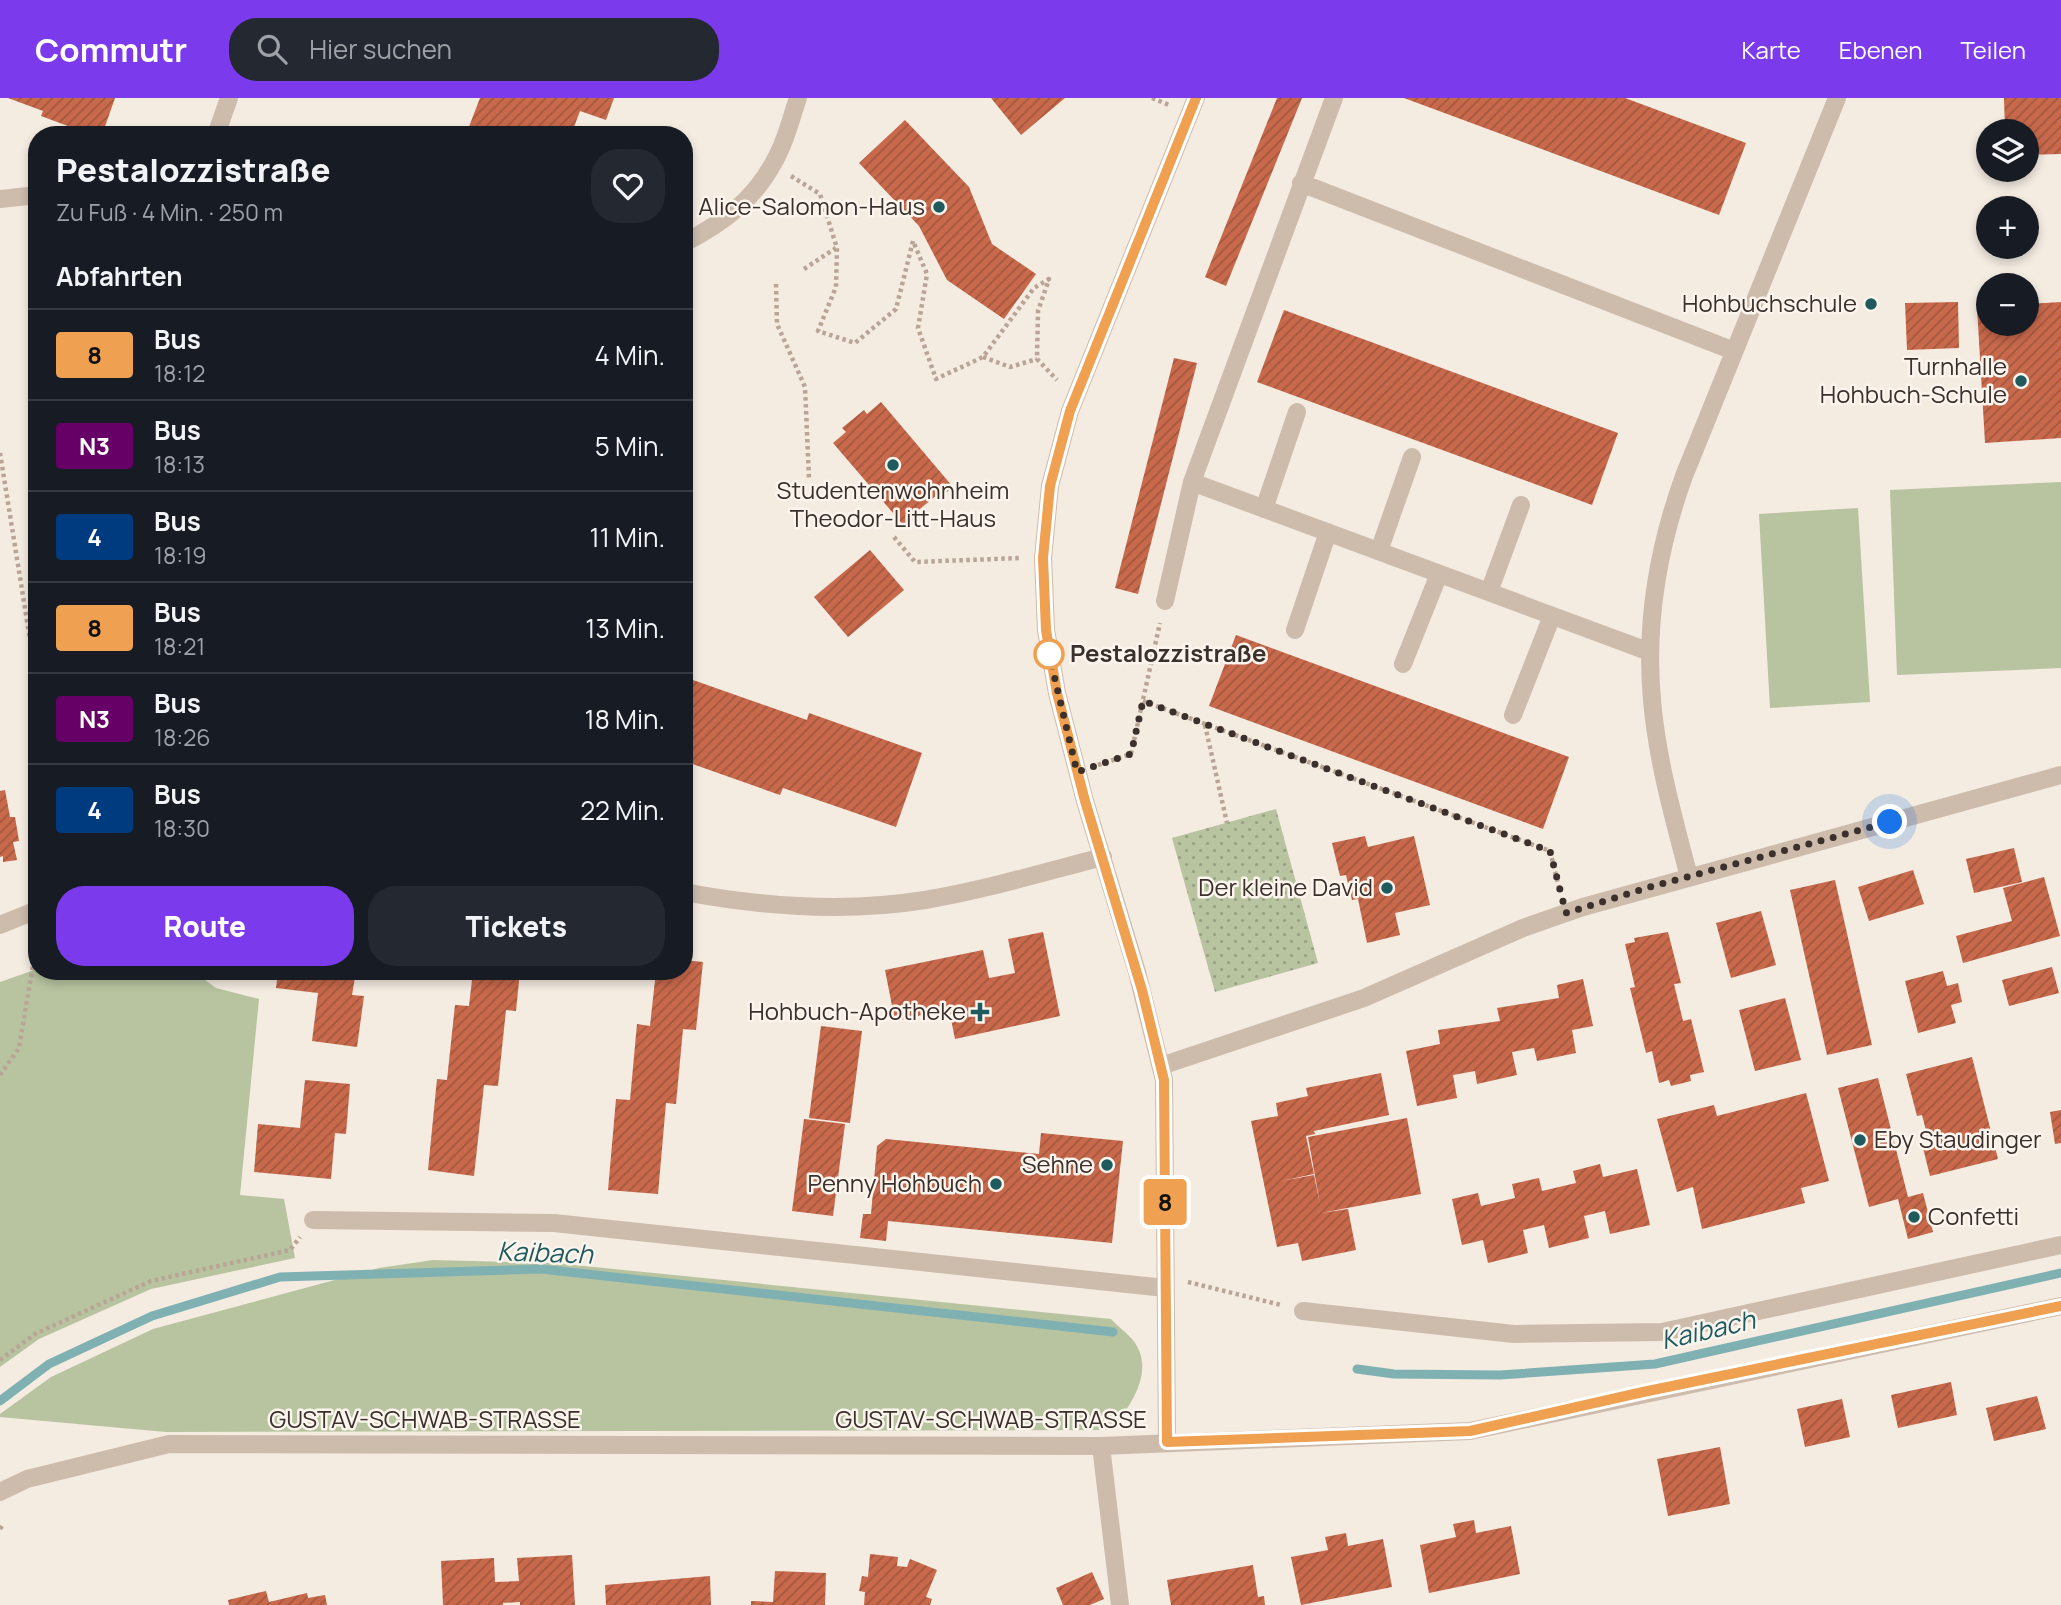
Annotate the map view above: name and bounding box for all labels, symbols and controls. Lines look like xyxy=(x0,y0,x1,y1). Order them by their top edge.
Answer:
search box xyxy=(229,18,719,81)
text: Commutr xyxy=(35,27,187,72)
icon: search xyxy=(253,30,291,68)
text: Hier suchen xyxy=(309,31,452,67)
text: Karte xyxy=(1741,33,1801,66)
text: Ebenen xyxy=(1839,33,1922,66)
text: Teilen xyxy=(1960,33,2026,66)
map controls xyxy=(1976,119,2039,336)
button: layers xyxy=(1976,119,2039,182)
text: Pestalozzistraße xyxy=(56,147,331,192)
button: heart xyxy=(591,149,665,223)
place label: Alice-Salomon-Haus xyxy=(698,189,925,222)
text: Zu Fuß · 4 Min. · 250 m xyxy=(56,196,283,228)
button: + xyxy=(1976,196,2039,259)
marker: Alice-Salomon-Haus xyxy=(931,199,947,215)
text: Abfahrten xyxy=(56,258,183,294)
button: − xyxy=(1976,273,2039,336)
place label: Hohbuchschule xyxy=(1682,286,1857,319)
marker: Hohbuchschule xyxy=(1863,296,1879,312)
text: Bus xyxy=(154,321,201,357)
text: 4 Min. xyxy=(595,337,665,373)
text: 8 xyxy=(87,338,102,371)
place label: Turnhalle Hohbuch-Schule xyxy=(1820,349,2007,410)
text: 18:12 xyxy=(154,357,205,389)
marker: Turnhalle Hohbuch-Schule xyxy=(2013,373,2029,389)
text: Bus xyxy=(154,412,201,448)
text: 5 Min. xyxy=(595,428,665,464)
text: N3 xyxy=(79,429,110,462)
text: 18:13 xyxy=(154,448,205,480)
marker: Studentenwohnheim Theodor-Litt-Haus xyxy=(885,457,901,473)
place label: Studentenwohnheim Theodor-Litt-Haus xyxy=(777,473,1009,534)
text: Bus xyxy=(154,503,201,539)
text: 11 Min. xyxy=(590,519,665,555)
text: 4 xyxy=(87,520,102,553)
text: 18:19 xyxy=(154,539,206,571)
text: Bus xyxy=(154,594,201,630)
text: 13 Min. xyxy=(585,610,665,646)
text: 8 xyxy=(87,611,102,644)
text: 18:21 xyxy=(154,630,205,662)
place label: Pestalozzistraße xyxy=(1070,636,1266,669)
marker: Pestalozzistraße xyxy=(1034,639,1064,669)
text: Bus xyxy=(154,685,201,721)
text: 18 Min. xyxy=(585,701,665,737)
text: N3 xyxy=(79,702,110,735)
text: 18:26 xyxy=(154,721,211,753)
text: Bus xyxy=(154,776,201,812)
text: 22 Min. xyxy=(580,792,665,828)
text: 4 xyxy=(87,793,102,826)
your location xyxy=(1872,804,1907,839)
text: 18:30 xyxy=(154,812,210,844)
place label: Der kleine David xyxy=(1198,870,1373,903)
marker: Der kleine David xyxy=(1379,880,1395,896)
button: Route xyxy=(56,886,354,966)
button: Tickets xyxy=(368,886,665,966)
place label: Hohbuch-Apotheke xyxy=(748,994,966,1027)
marker: Hohbuch-Apotheke xyxy=(972,1004,988,1020)
place label: Eby Staudinger xyxy=(1874,1122,2042,1155)
marker: Eby Staudinger xyxy=(1852,1132,1868,1148)
place label: Sehne xyxy=(1022,1147,1093,1180)
marker: Sehne xyxy=(1099,1157,1115,1173)
place label: Penny Hohbuch xyxy=(808,1166,982,1199)
marker: Penny Hohbuch xyxy=(988,1176,1004,1192)
line badge: 8 xyxy=(1142,1179,1188,1225)
text: 8 xyxy=(1158,1185,1172,1218)
place label: Confetti xyxy=(1928,1199,2019,1232)
marker: Confetti xyxy=(1906,1209,1922,1225)
water label: Kaibach xyxy=(497,1232,595,1272)
water label: Kaibach xyxy=(1657,1300,1760,1357)
street label: GUSTAV-SCHWAB-STRASSE xyxy=(269,1402,581,1435)
street label: GUSTAV-SCHWAB-STRASSE xyxy=(835,1402,1147,1435)

